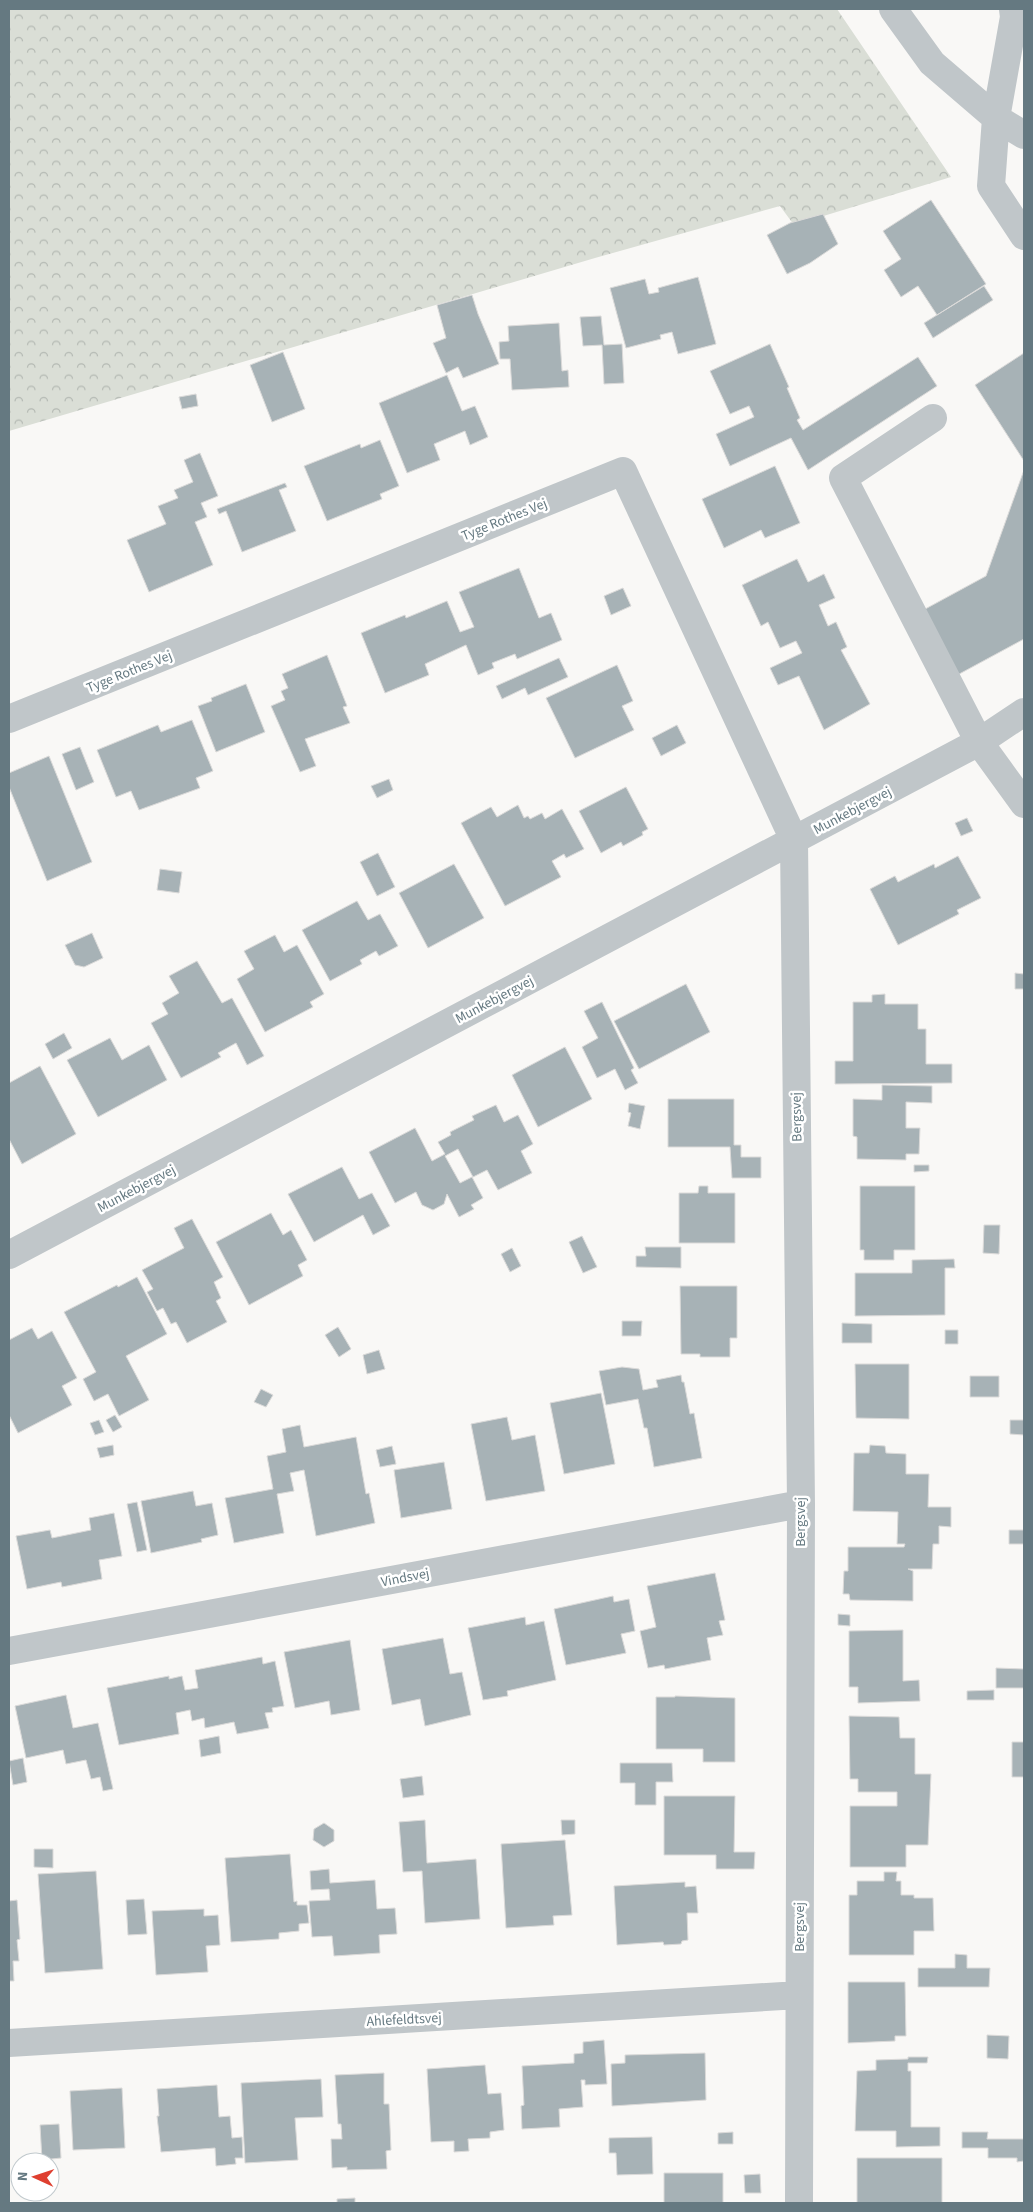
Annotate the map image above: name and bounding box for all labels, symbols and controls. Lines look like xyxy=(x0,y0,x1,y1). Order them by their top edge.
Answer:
street label: Tyge Rothes Vej xyxy=(459,494,550,546)
street label: Tyge Rothes Vej xyxy=(84,646,175,698)
street label: Munkebjergvej xyxy=(810,782,895,840)
street label: Munkebjergvej xyxy=(452,971,537,1029)
street label: Bergsvej xyxy=(787,1092,807,1142)
street label: Munkebjergvej xyxy=(94,1160,179,1218)
street label: Bergsvej xyxy=(791,1497,811,1547)
street label: Vindsvej xyxy=(379,1564,431,1592)
street label: Bergsvej xyxy=(790,1902,810,1952)
street label: Ahlefeldtsvej xyxy=(366,2008,442,2032)
north arrow xyxy=(10,2152,60,2202)
text: N xyxy=(13,2171,33,2182)

